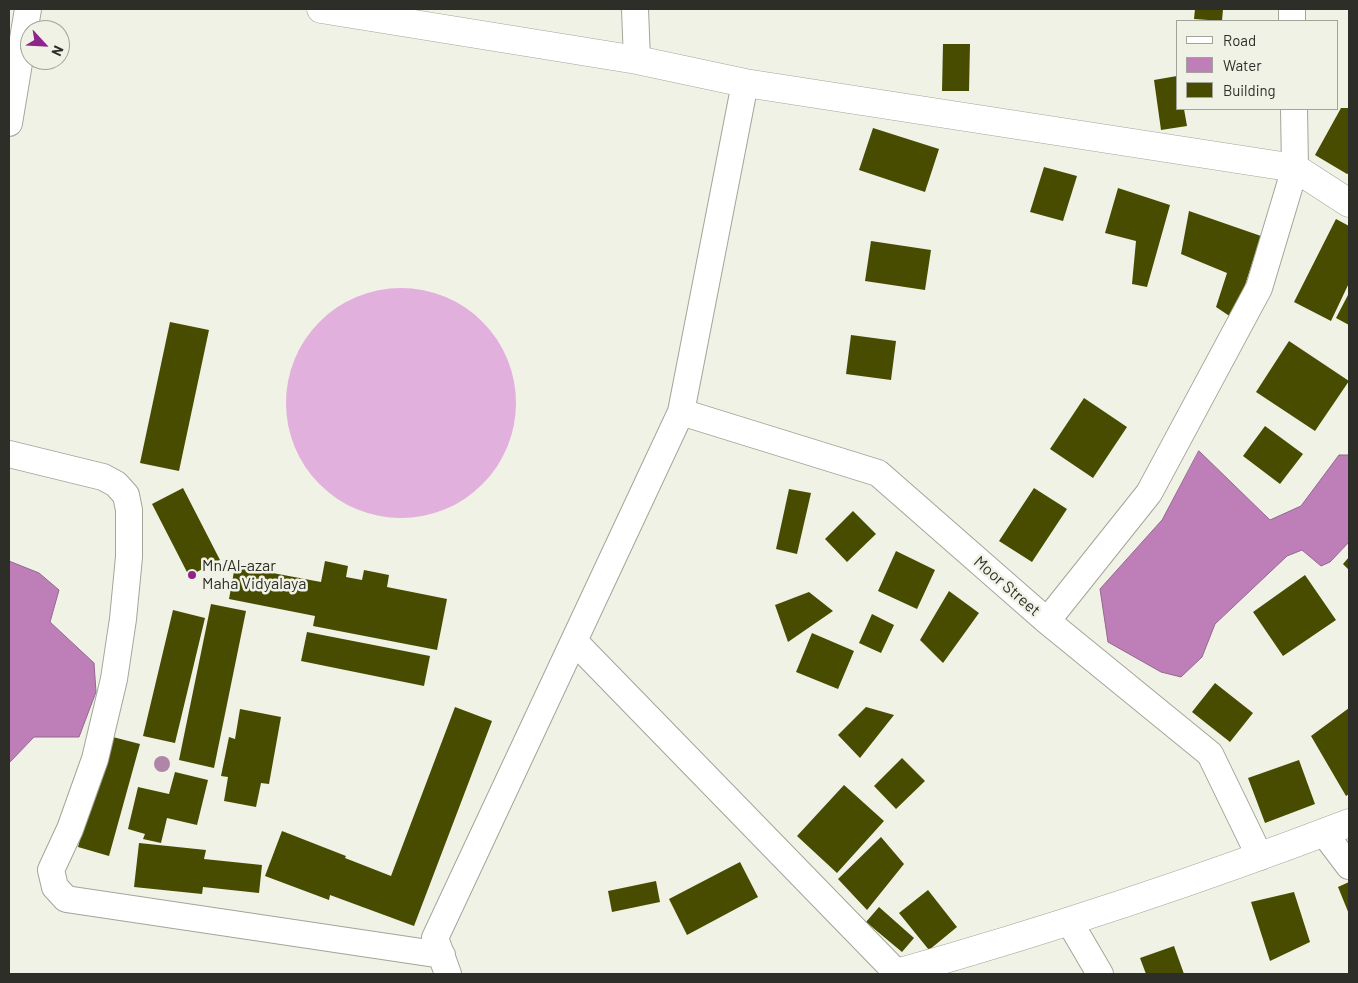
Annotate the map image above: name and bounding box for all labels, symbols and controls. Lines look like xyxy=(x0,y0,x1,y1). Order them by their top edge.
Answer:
north arrow xyxy=(20,20,70,70)
legend xyxy=(1176,20,1338,110)
text: Road xyxy=(1223,31,1256,49)
text: N xyxy=(48,43,68,59)
text: Water xyxy=(1223,56,1262,74)
text: Building xyxy=(1223,81,1276,99)
street label: Moor Street xyxy=(970,552,1044,620)
place label: Mn/Al-azar Maha Vidyalaya xyxy=(202,556,306,594)
marker: Mn/Al-azar Maha Vidyalaya xyxy=(186,569,198,581)

